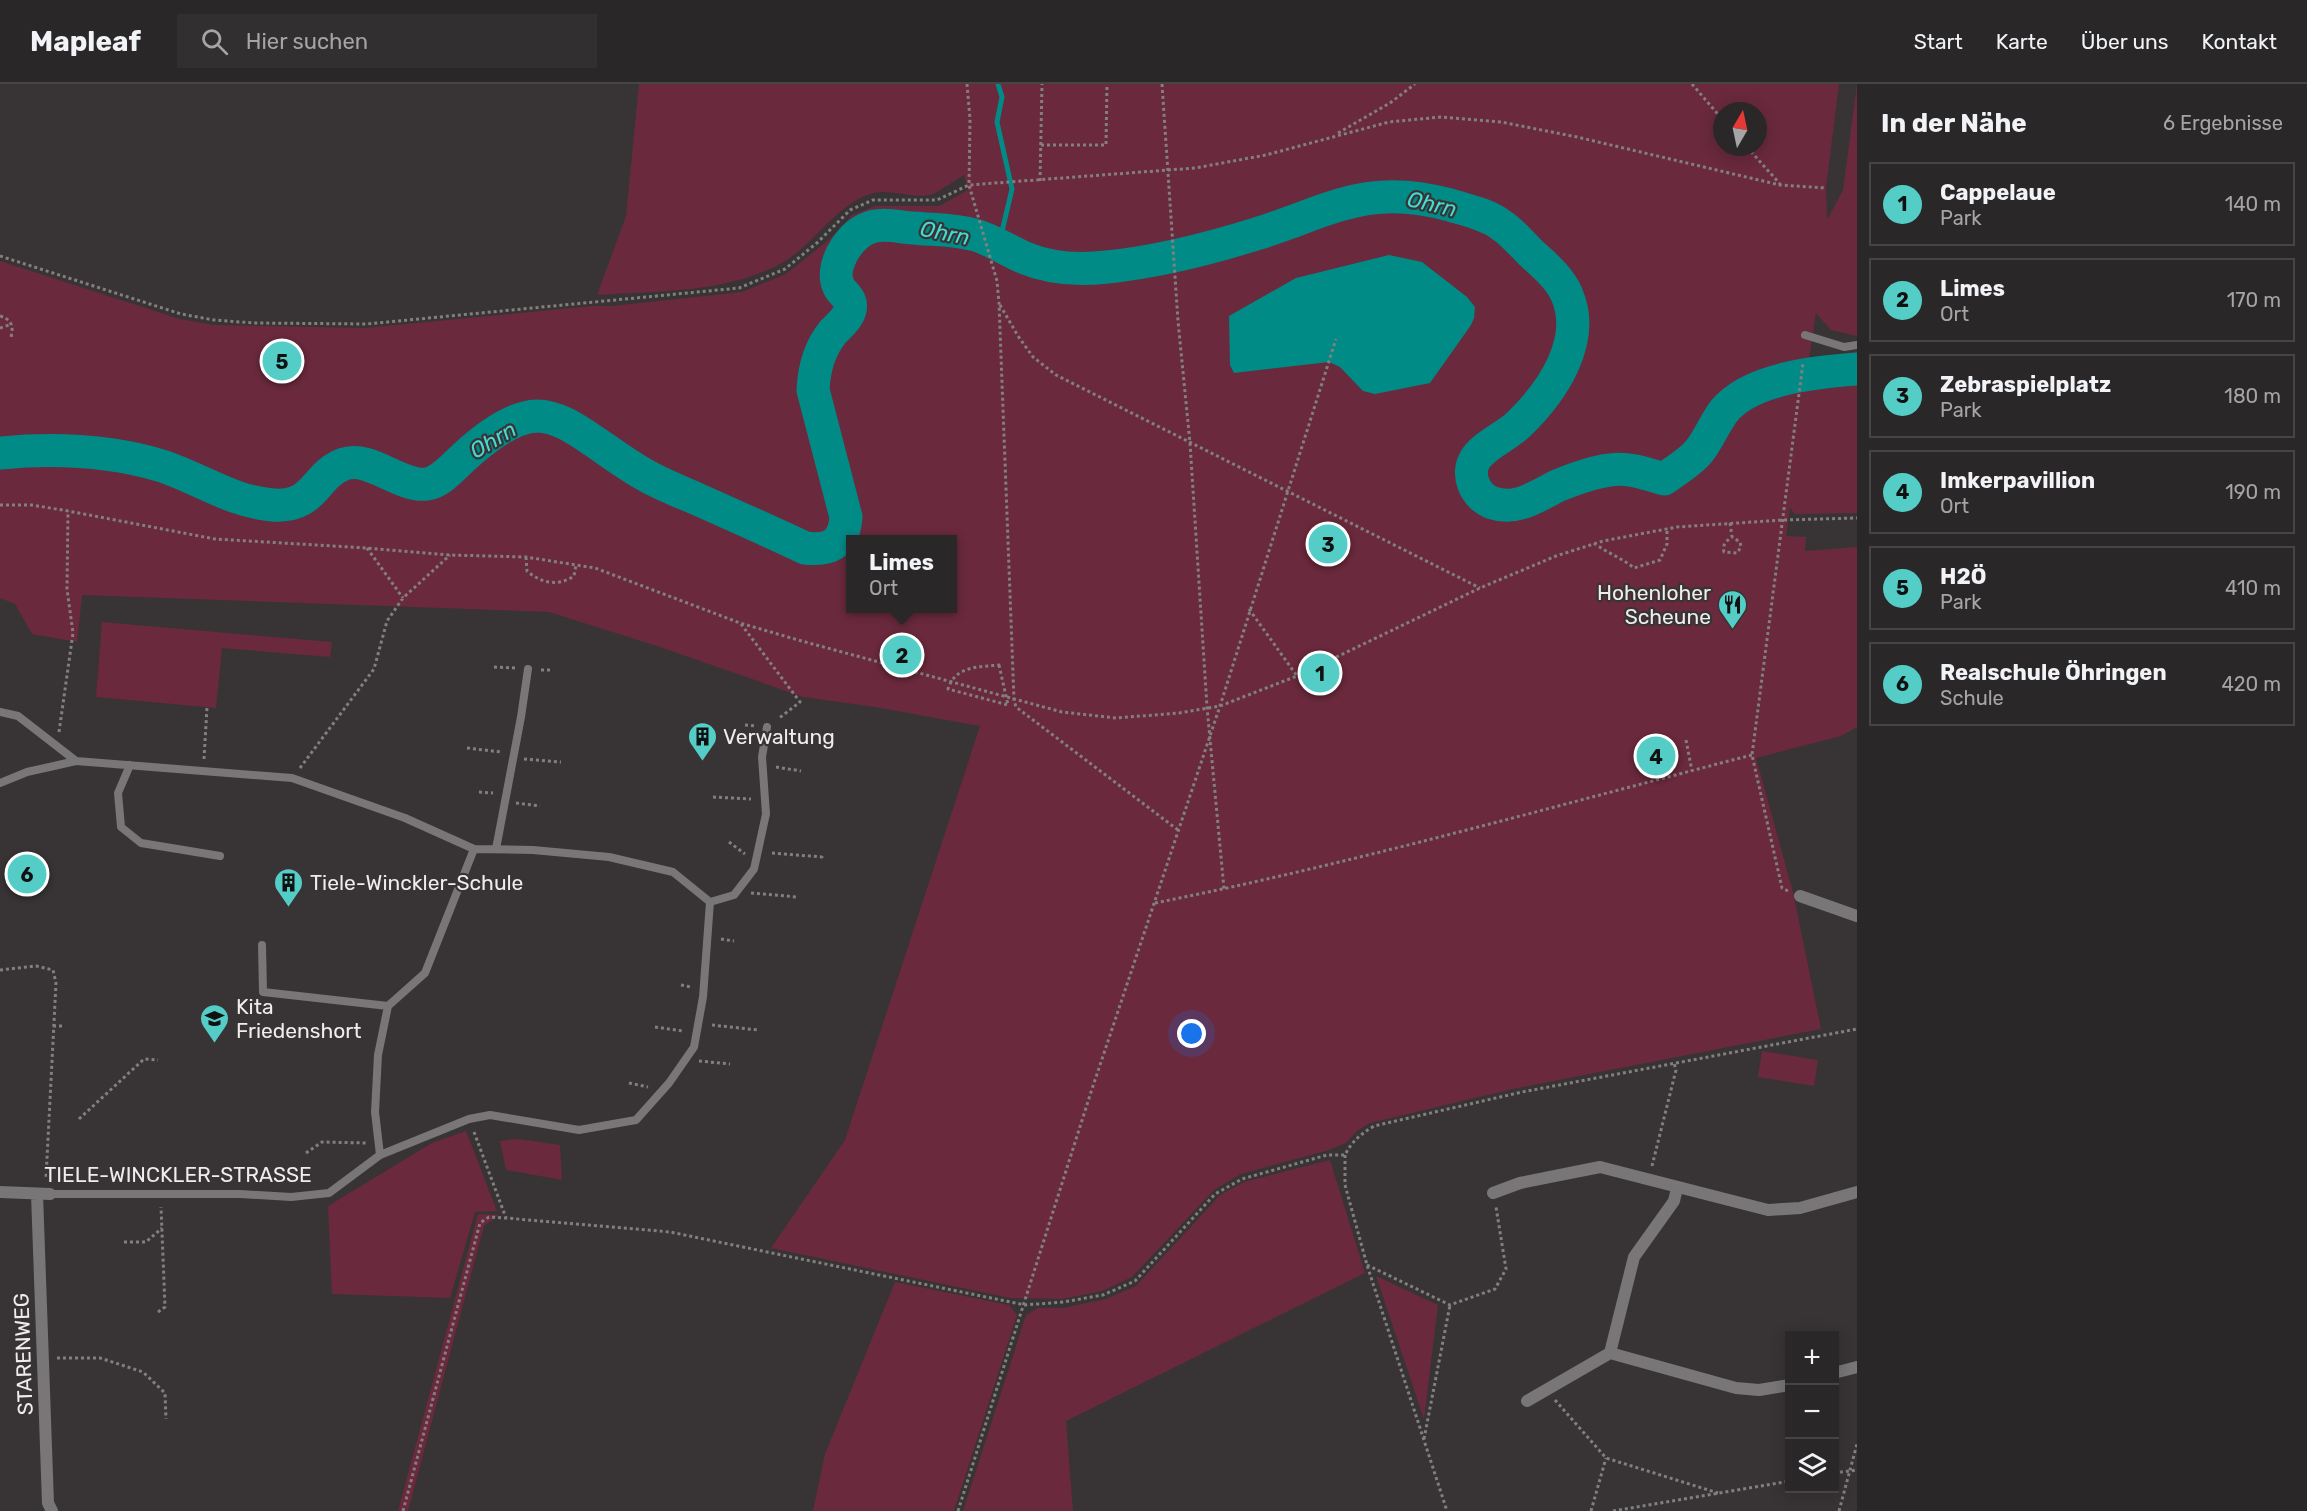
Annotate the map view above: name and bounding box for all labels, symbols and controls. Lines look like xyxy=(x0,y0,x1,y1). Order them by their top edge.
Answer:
search box xyxy=(177,14,597,68)
text: Mapleaf xyxy=(30,25,141,58)
icon: search xyxy=(198,25,231,58)
text: Hier suchen xyxy=(246,28,368,55)
text: Start xyxy=(1914,29,1963,54)
text: Karte xyxy=(1996,29,2048,54)
text: Über uns xyxy=(2081,29,2169,54)
text: Kontakt xyxy=(2202,29,2277,54)
north arrow xyxy=(1713,102,1767,156)
text: In der Nähe xyxy=(1881,108,2027,139)
text: 6 Ergebnisse xyxy=(2163,111,2283,135)
text: Cappelaue xyxy=(1940,179,2056,206)
water label: Ohrn xyxy=(1405,185,1459,223)
text: 1 xyxy=(1898,192,1907,216)
text: 140 m xyxy=(2225,192,2281,216)
text: Park xyxy=(1940,206,1982,230)
water label: Ohrn xyxy=(918,215,972,251)
text: Limes xyxy=(1940,275,2005,302)
text: 2 xyxy=(1896,288,1909,312)
text: 170 m xyxy=(2227,288,2281,312)
text: Ort xyxy=(1940,302,1969,326)
pin: 5 xyxy=(262,338,302,384)
text: Zebraspielplatz xyxy=(1940,371,2111,398)
text: 3 xyxy=(1896,384,1909,408)
text: 180 m xyxy=(2224,384,2281,408)
text: Park xyxy=(1940,398,1982,422)
water label: Ohrn xyxy=(465,416,521,464)
text: Imkerpavillion xyxy=(1940,467,2095,494)
text: 4 xyxy=(1896,480,1909,504)
text: 190 m xyxy=(2225,480,2281,504)
text: Ort xyxy=(1940,494,1969,518)
pin: 3 xyxy=(1308,522,1348,566)
popup xyxy=(846,535,957,613)
text: Limes xyxy=(869,549,934,576)
text: H2Ö xyxy=(1940,563,1986,590)
text: Ort xyxy=(869,576,898,600)
text: 5 xyxy=(1896,576,1909,600)
text: 410 m xyxy=(2225,576,2281,600)
place label: Hohenloher Scheune xyxy=(1597,580,1711,629)
restaurant icon: Hohenloher Scheune xyxy=(1716,588,1748,630)
text: Park xyxy=(1940,590,1982,614)
pin: 2 xyxy=(882,632,922,678)
pin: 1 xyxy=(1300,650,1340,696)
text: Realschule Öhringen xyxy=(1940,659,2167,686)
text: 6 xyxy=(1896,672,1909,696)
text: 420 m xyxy=(2221,672,2281,696)
text: Schule xyxy=(1940,686,2004,710)
building icon: Verwaltung xyxy=(686,720,718,762)
place label: Verwaltung xyxy=(723,724,835,749)
pin: 4 xyxy=(1636,734,1676,778)
pin: 6 xyxy=(8,852,46,896)
building icon: Tiele-Winckler-Schule xyxy=(273,866,305,908)
place label: Tiele-Winckler-Schule xyxy=(310,870,523,895)
place label: Kita Friedenshort xyxy=(236,994,362,1043)
school or university icon: Kita Friedenshort xyxy=(199,1002,231,1044)
your location xyxy=(1177,1019,1206,1048)
street label: TIELE-WINCKLER-STRASSE xyxy=(44,1162,312,1187)
street label: STARENWEG xyxy=(8,1292,38,1416)
map controls xyxy=(1785,1331,1839,1493)
button: + xyxy=(1785,1331,1839,1385)
button: − xyxy=(1785,1385,1839,1439)
button: layers xyxy=(1785,1439,1839,1493)

